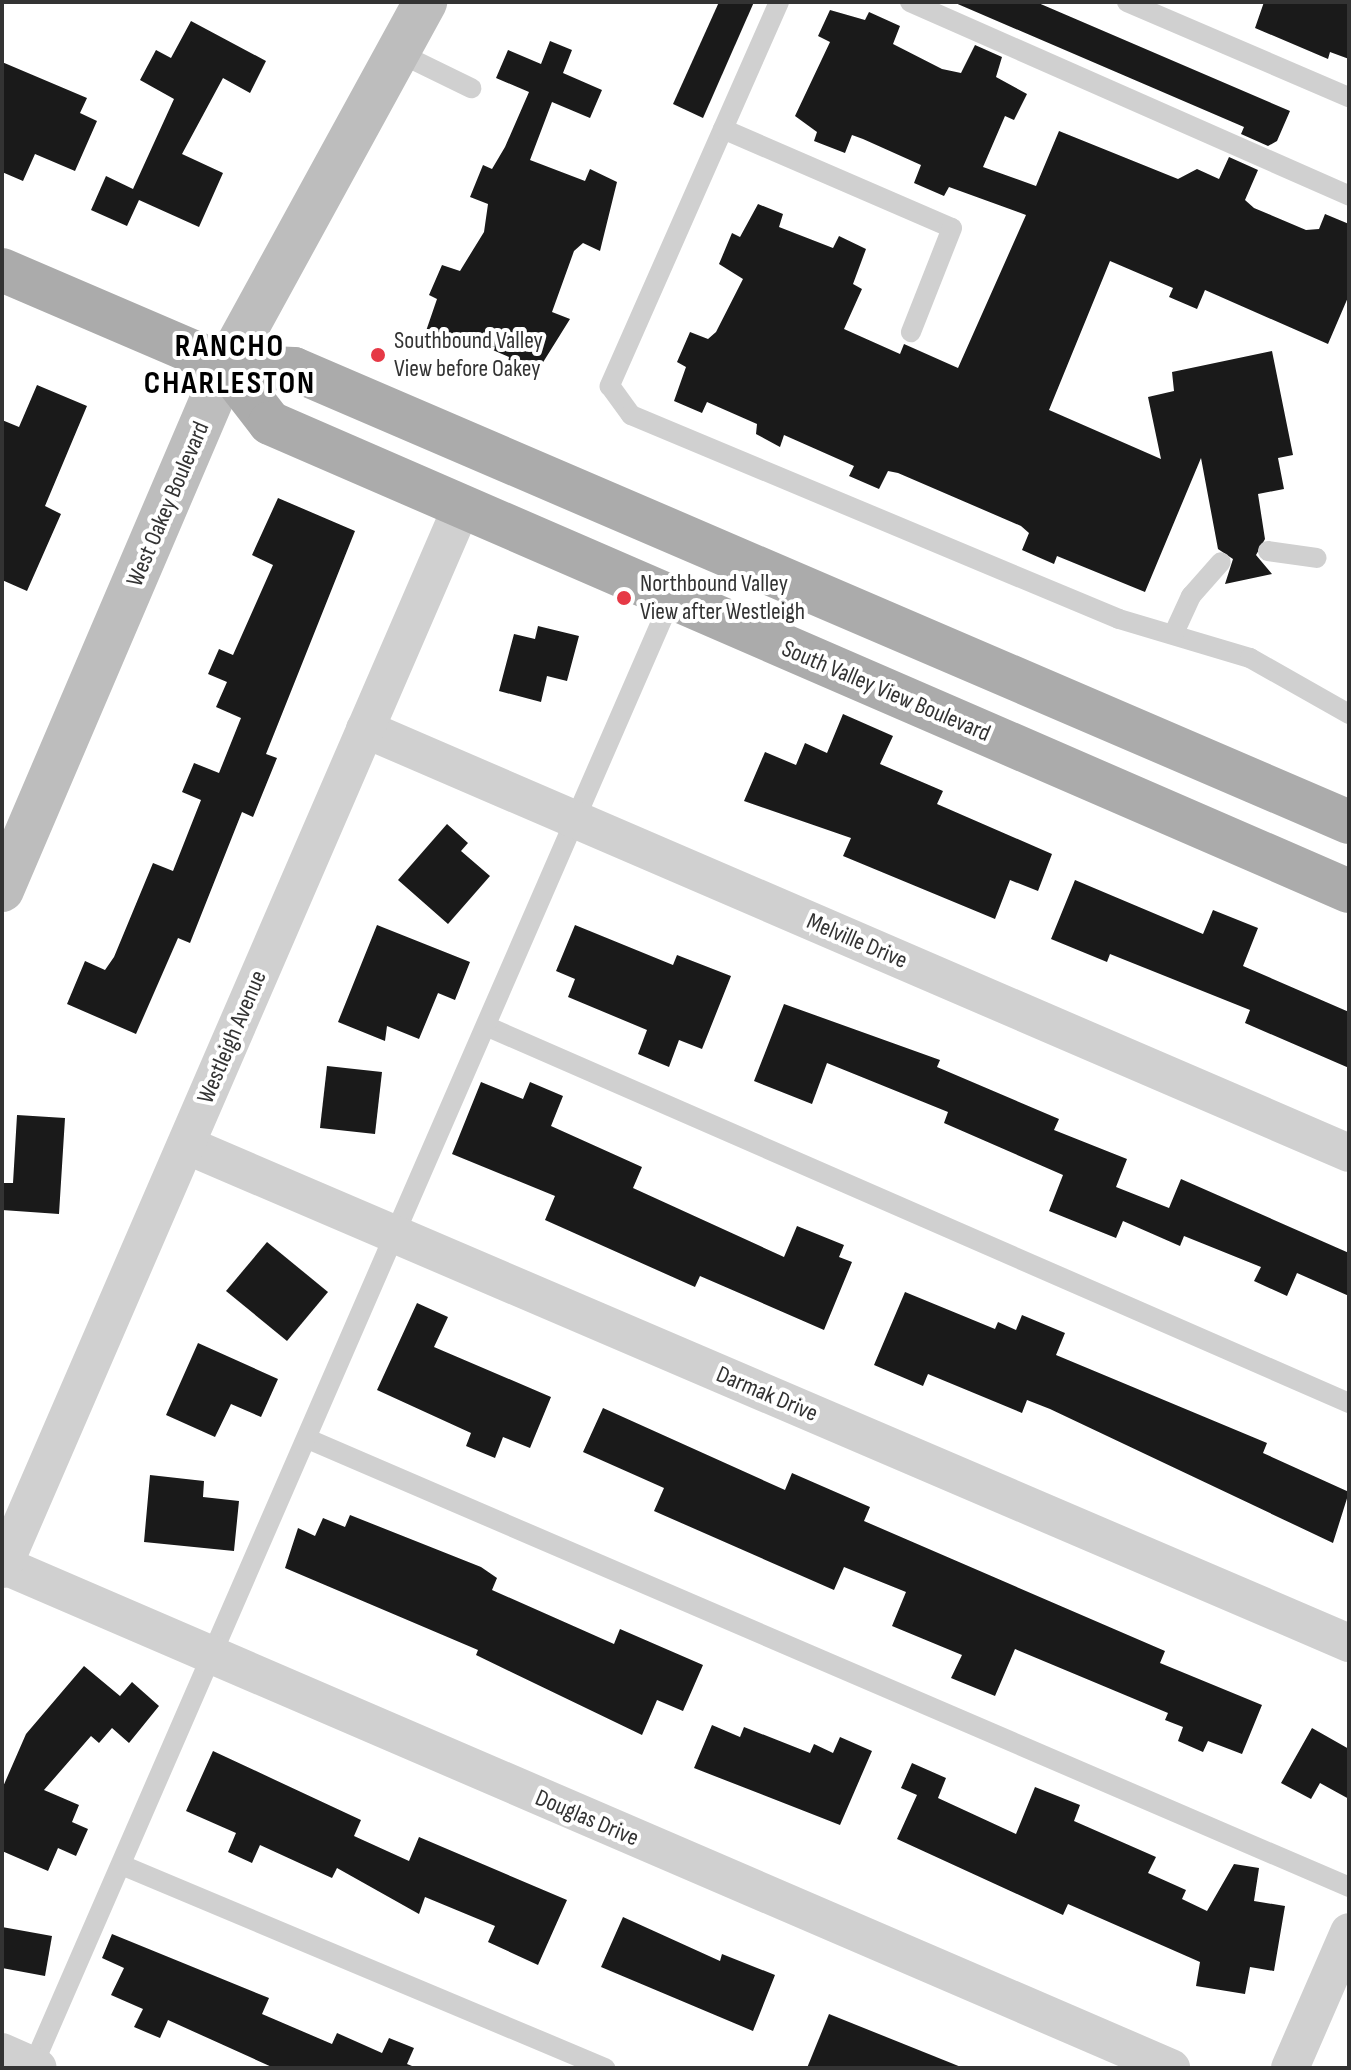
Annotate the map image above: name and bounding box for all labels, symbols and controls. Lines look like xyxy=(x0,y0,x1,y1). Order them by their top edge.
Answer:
place label: Southbound Valley View before Oakey xyxy=(394,327,543,383)
district label: RANCHO CHARLESTON xyxy=(144,329,316,404)
marker: Southbound Valley View before Oakey xyxy=(369,346,387,364)
street label: West Oakey Boulevard xyxy=(120,417,216,591)
place label: Northbound Valley View after Westleigh xyxy=(640,570,805,626)
marker: Northbound Valley View after Westleigh xyxy=(615,589,633,607)
street label: South Valley View Boulevard xyxy=(777,634,995,748)
street label: Melville Drive xyxy=(802,907,912,975)
street label: Westleigh Avenue xyxy=(191,966,273,1108)
street label: Darmak Drive xyxy=(712,1360,822,1428)
street label: Douglas Drive xyxy=(531,1783,643,1853)

